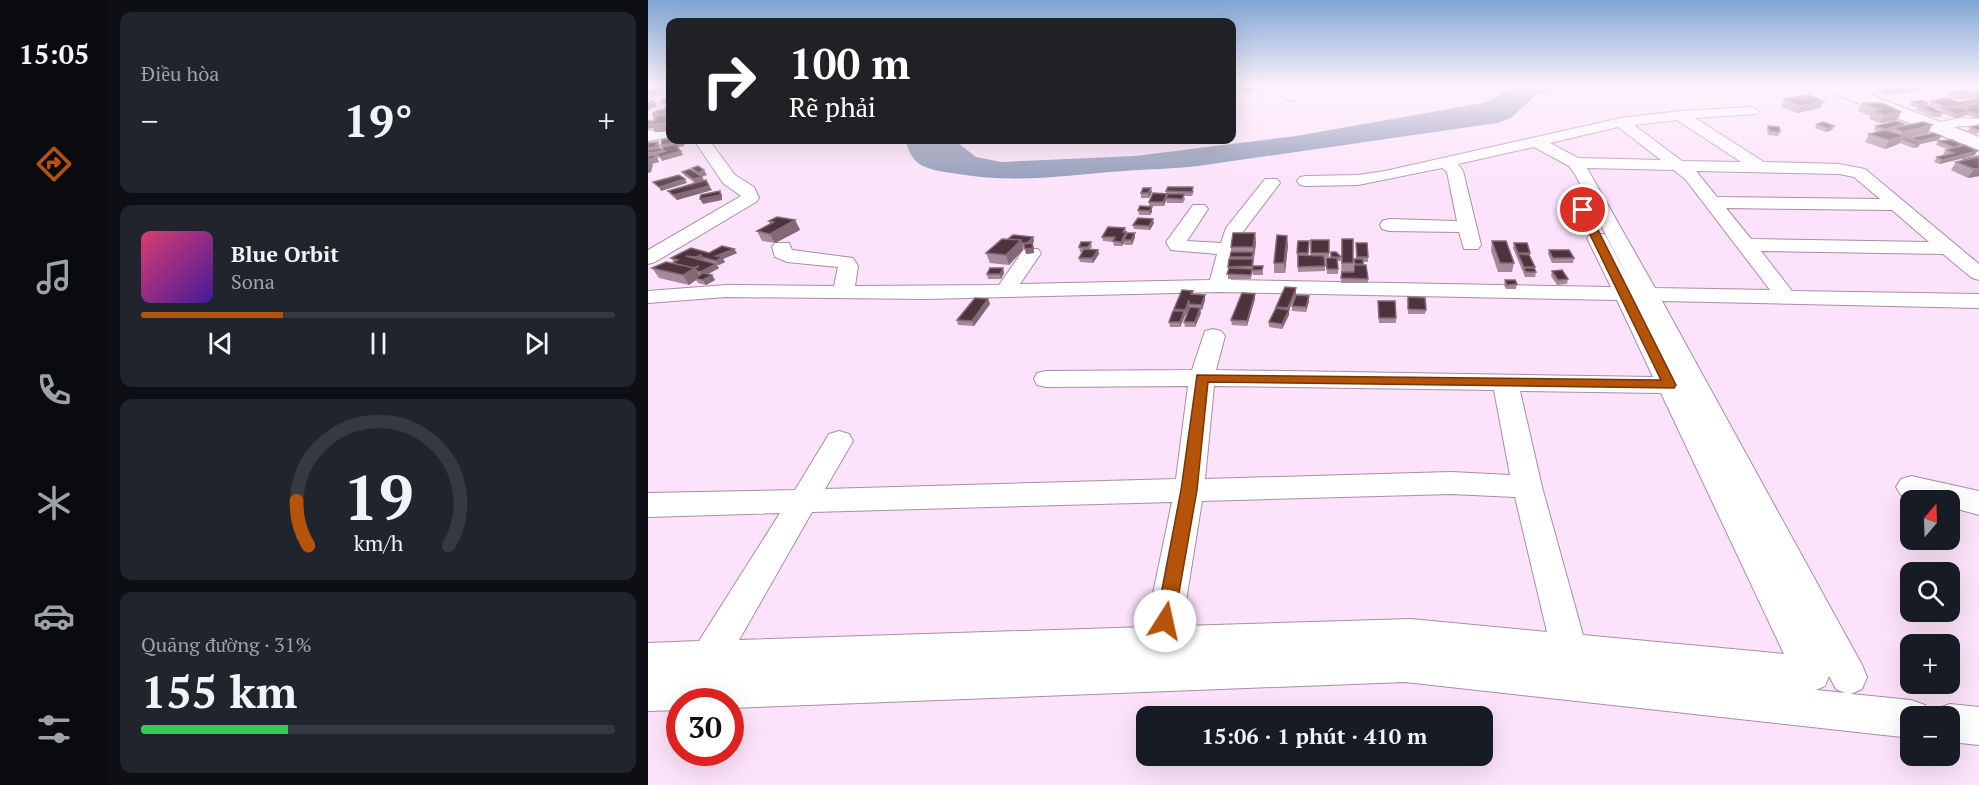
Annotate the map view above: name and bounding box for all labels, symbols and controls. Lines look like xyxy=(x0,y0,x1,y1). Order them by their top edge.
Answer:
text: 100 m xyxy=(789,35,910,91)
text: 15:05 xyxy=(19,36,89,72)
icon: right xyxy=(690,42,768,120)
text: Điều hòa xyxy=(141,60,219,87)
text: Rẽ phải xyxy=(789,89,876,125)
text: 19° xyxy=(343,90,413,150)
text: − xyxy=(141,99,159,142)
text: + xyxy=(597,99,615,142)
icon: directions xyxy=(33,143,75,185)
pin xyxy=(1557,184,1608,235)
icon: arrive xyxy=(1566,193,1599,226)
text: Blue Orbit xyxy=(231,239,339,268)
icon: music xyxy=(33,256,75,298)
text: Sona xyxy=(231,268,275,295)
icon: previous xyxy=(204,327,237,360)
icon: pause xyxy=(362,327,395,360)
icon: next xyxy=(520,327,553,360)
icon: phone xyxy=(33,369,75,411)
text: 19 xyxy=(343,455,413,538)
icon: climate xyxy=(33,482,75,524)
north arrow xyxy=(1900,490,1960,550)
map controls xyxy=(1900,490,1960,766)
text: km/h xyxy=(353,530,403,558)
button: search xyxy=(1900,562,1960,622)
position arrow xyxy=(1133,589,1197,653)
icon: car xyxy=(33,595,75,637)
text: Quãng đường · 31% xyxy=(141,631,312,658)
button: + xyxy=(1900,634,1960,694)
text: 155 km xyxy=(141,661,297,721)
speed limit sign: 30 xyxy=(666,688,744,766)
button: − xyxy=(1900,706,1960,766)
icon: filters xyxy=(33,708,75,750)
text: 15:06 · 1 phút · 410 m xyxy=(1202,721,1427,750)

